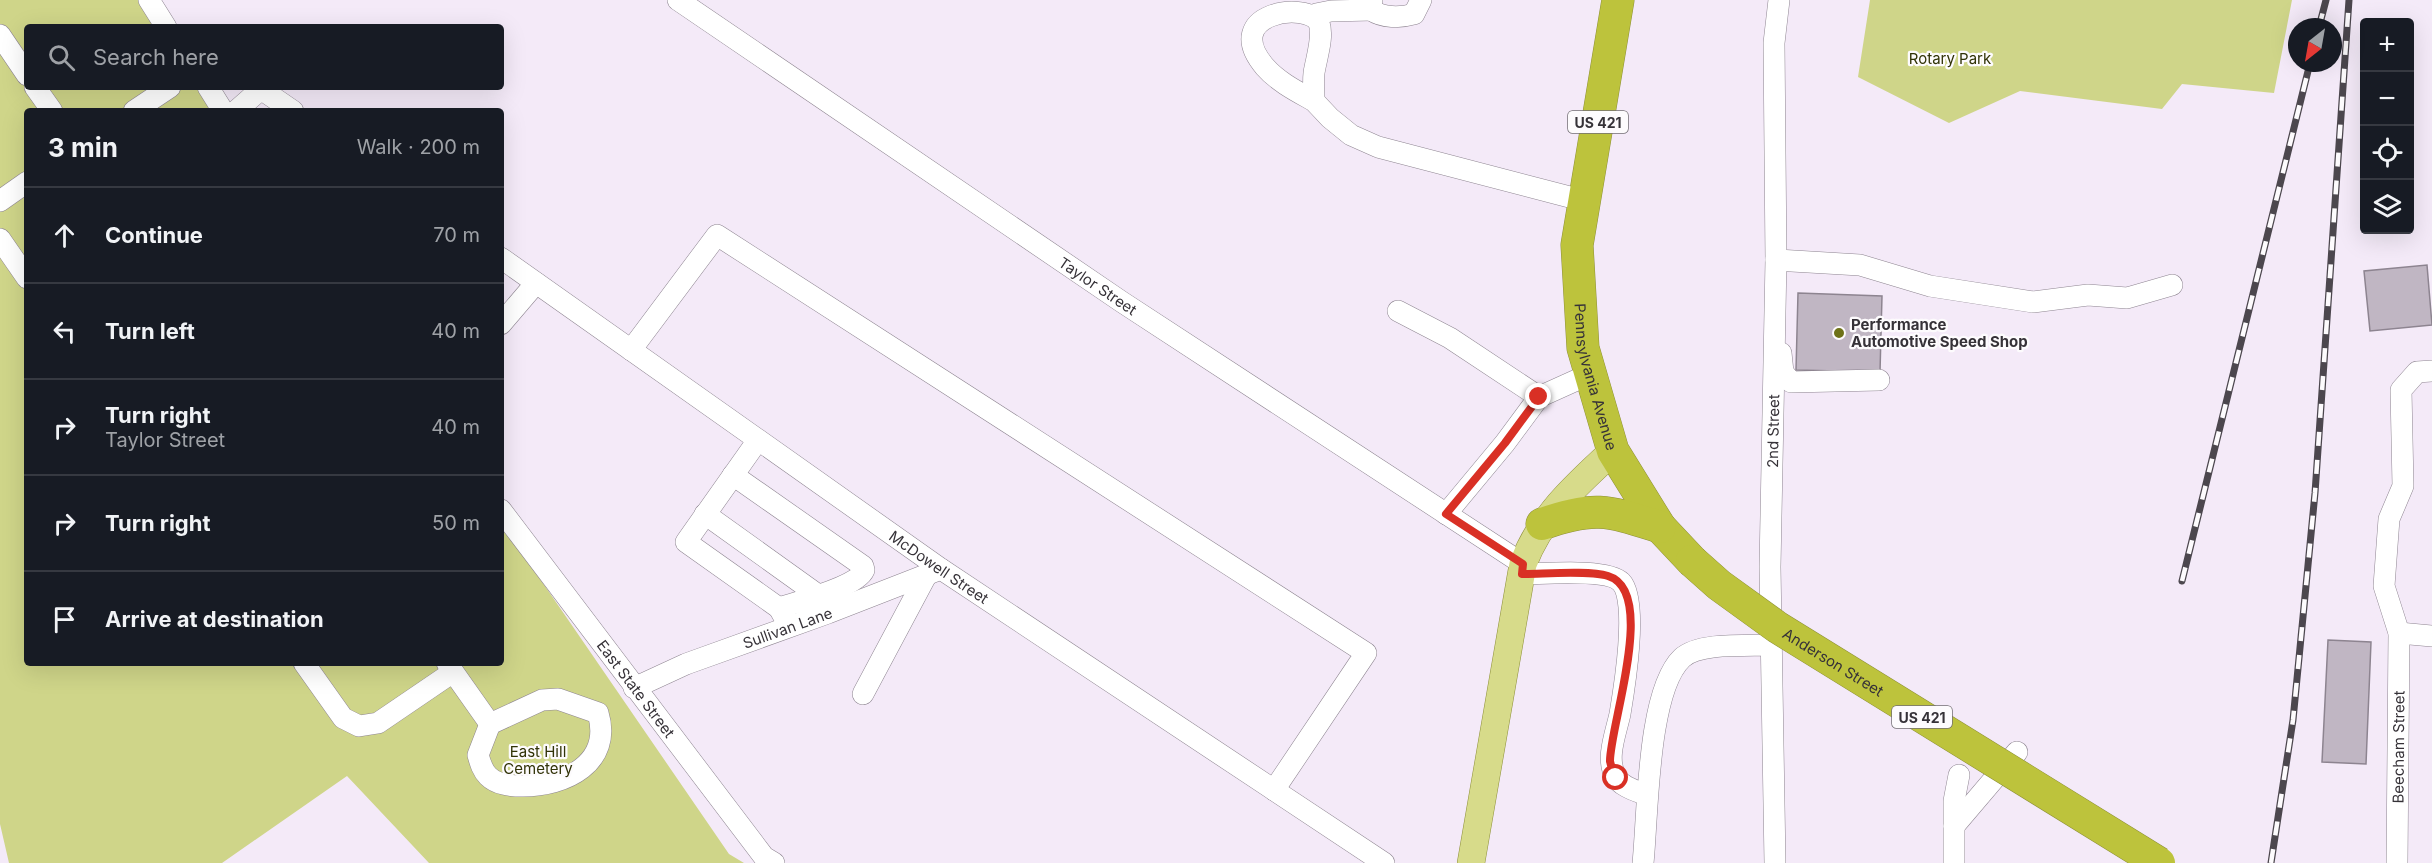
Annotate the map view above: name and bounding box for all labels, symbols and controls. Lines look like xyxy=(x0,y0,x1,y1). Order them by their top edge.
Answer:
north arrow xyxy=(2288,18,2342,72)
map controls xyxy=(2360,18,2414,234)
button: + xyxy=(2360,18,2414,72)
search box xyxy=(24,24,504,90)
icon: search xyxy=(45,41,78,74)
text: Search here xyxy=(93,44,219,70)
park label: Rotary Park xyxy=(1909,49,1992,68)
button: − xyxy=(2360,72,2414,126)
road number: US 421 xyxy=(1568,111,1628,133)
button: locate xyxy=(2360,126,2414,180)
text: 3 min xyxy=(48,132,118,163)
text: Walk · 200 m xyxy=(357,135,480,159)
button: layers xyxy=(2360,180,2414,234)
icon: ahead xyxy=(48,219,81,252)
text: Continue xyxy=(105,222,203,248)
text: 70 m xyxy=(433,223,480,247)
street label: Taylor Street xyxy=(1055,252,1141,319)
street label: Pennsylvania Avenue xyxy=(1571,303,1622,452)
icon: left xyxy=(48,315,81,348)
place label: Performance Automotive Speed Shop xyxy=(1851,315,2028,351)
text: Turn left xyxy=(105,318,195,344)
text: 40 m xyxy=(431,319,480,343)
marker: Performance Automotive Speed Shop xyxy=(1832,326,1846,340)
route end xyxy=(1525,383,1551,409)
street label: 2nd Street xyxy=(1762,394,1783,468)
text: Turn right xyxy=(105,402,211,428)
icon: right xyxy=(48,411,81,444)
text: 40 m xyxy=(431,415,480,439)
text: Taylor Street xyxy=(105,428,225,452)
icon: right xyxy=(48,507,81,540)
text: Turn right xyxy=(105,510,211,536)
text: 50 m xyxy=(432,511,480,535)
street label: McDowell Street xyxy=(886,526,992,608)
icon: arrive xyxy=(48,603,81,636)
street label: Sullivan Lane xyxy=(740,603,835,652)
text: Arrive at destination xyxy=(105,606,324,632)
street label: Anderson Street xyxy=(1779,623,1887,700)
street label: East State Street xyxy=(593,636,679,741)
street label: Beecham Street xyxy=(2388,690,2408,804)
road number: US 421 xyxy=(1892,706,1952,728)
park label: East Hill Cemetery xyxy=(503,742,573,778)
route start xyxy=(1602,764,1628,790)

